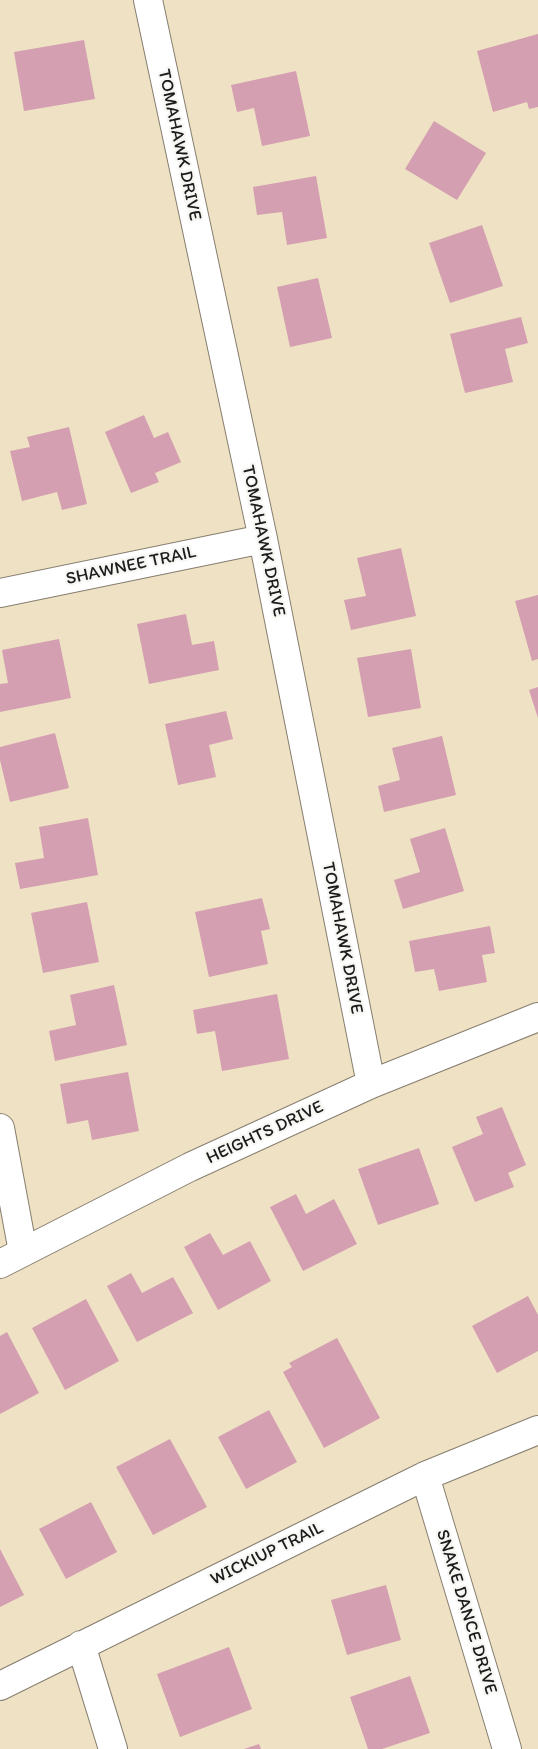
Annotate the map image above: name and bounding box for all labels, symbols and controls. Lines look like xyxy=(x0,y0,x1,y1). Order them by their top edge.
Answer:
street label: TOMAHAWK DRIVE xyxy=(152,67,206,223)
street label: TOMAHAWK DRIVE xyxy=(236,463,290,619)
street label: SHAWNEE TRAIL xyxy=(64,542,198,590)
street label: TOMAHAWK DRIVE xyxy=(317,860,367,1016)
street label: HEIGHTS DRIVE xyxy=(203,1096,327,1170)
street label: WICKIUP TRAIL xyxy=(207,1517,327,1591)
street label: SNAKE DANCE DRIVE xyxy=(431,1527,501,1697)

